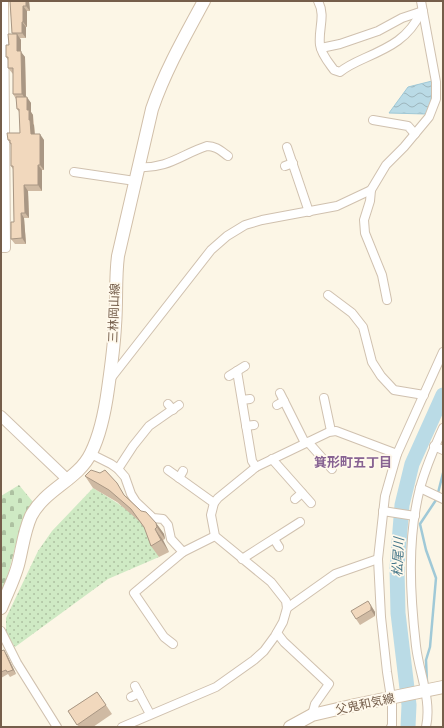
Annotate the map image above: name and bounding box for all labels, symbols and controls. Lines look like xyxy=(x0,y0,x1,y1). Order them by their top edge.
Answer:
street label: 三林岡山線 xyxy=(106,283,122,343)
district label: 箕形町五丁目 xyxy=(314,455,392,470)
water label: 松尾川 xyxy=(389,535,407,577)
street label: 父鬼和気線 xyxy=(334,691,396,717)

